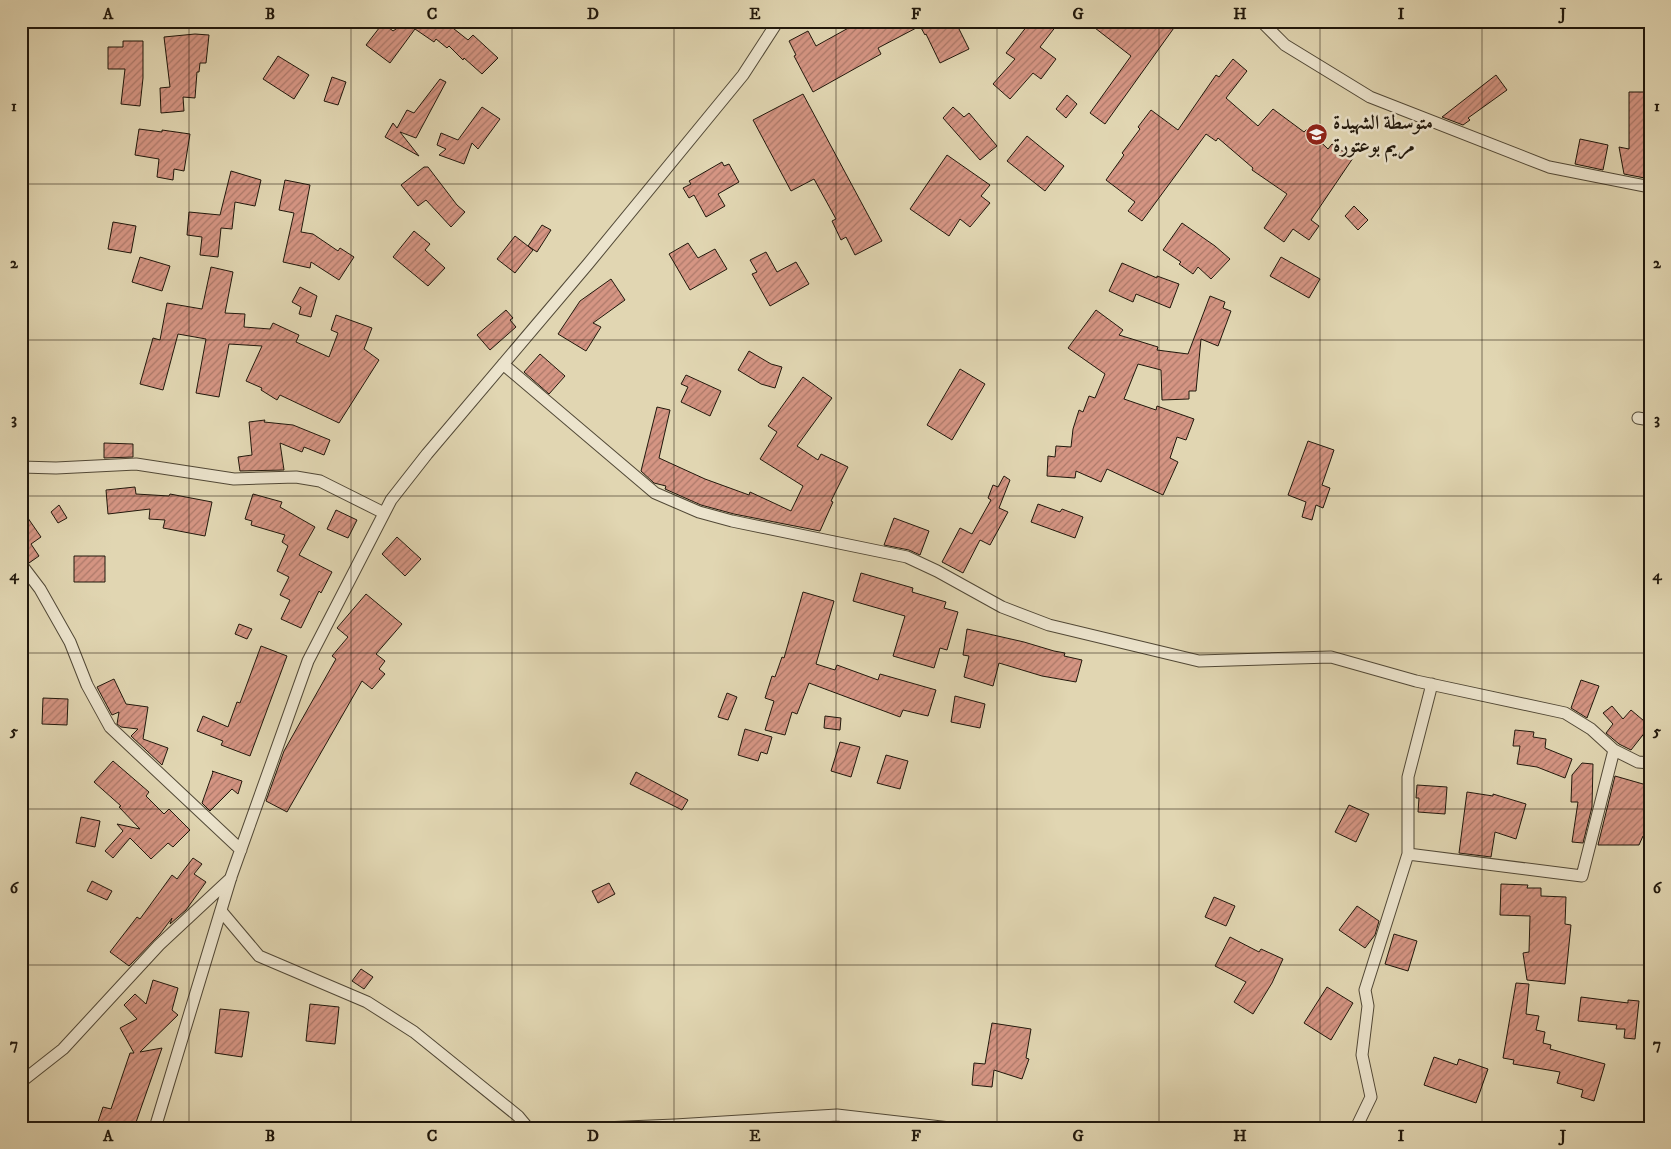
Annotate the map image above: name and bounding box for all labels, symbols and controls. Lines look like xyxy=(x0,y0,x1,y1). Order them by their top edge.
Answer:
text: A xyxy=(102,4,114,24)
text: B xyxy=(265,4,275,24)
text: C xyxy=(427,4,437,24)
text: D xyxy=(587,4,599,24)
text: E xyxy=(749,4,761,24)
text: F xyxy=(911,4,921,24)
text: G xyxy=(1072,4,1084,24)
text: H xyxy=(1233,4,1247,24)
text: I xyxy=(1398,4,1405,24)
text: J xyxy=(1558,4,1567,24)
text: 1 xyxy=(11,96,17,116)
text: 1 xyxy=(1654,96,1660,116)
place label: متوسطة الشهيدة مريم بوعتورة xyxy=(1333,111,1433,163)
school or university icon: متوسطة الشهيدة مريم بوعتورة xyxy=(1305,122,1329,146)
text: 2 xyxy=(10,253,19,273)
text: 2 xyxy=(1653,253,1662,273)
text: 3 xyxy=(11,409,17,429)
text: 3 xyxy=(1654,409,1660,429)
text: 4 xyxy=(8,565,19,585)
text: 4 xyxy=(1651,565,1662,585)
text: 5 xyxy=(9,721,18,741)
text: 5 xyxy=(1652,721,1661,741)
text: 6 xyxy=(10,878,20,898)
text: 6 xyxy=(1653,878,1663,898)
text: 7 xyxy=(10,1034,18,1054)
text: 7 xyxy=(1653,1034,1661,1054)
text: A xyxy=(102,1126,114,1146)
text: B xyxy=(265,1126,275,1146)
text: C xyxy=(427,1126,437,1146)
text: D xyxy=(587,1126,599,1146)
text: E xyxy=(749,1126,761,1146)
text: F xyxy=(911,1126,921,1146)
text: G xyxy=(1072,1126,1084,1146)
text: H xyxy=(1233,1126,1247,1146)
text: I xyxy=(1398,1126,1405,1146)
text: J xyxy=(1558,1126,1567,1146)

